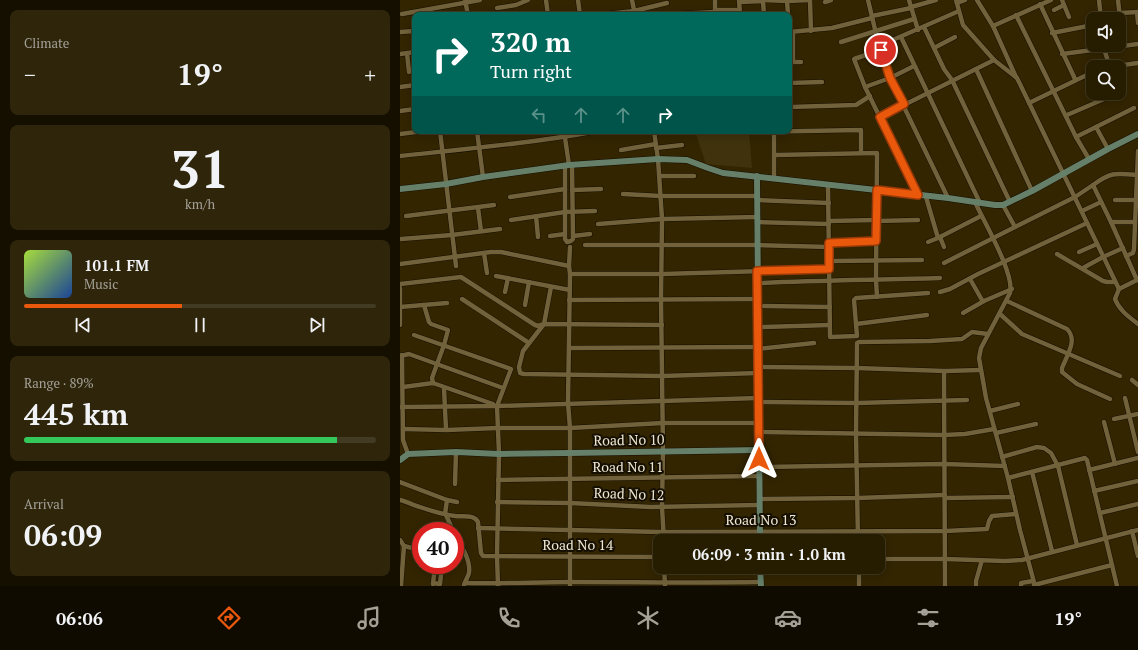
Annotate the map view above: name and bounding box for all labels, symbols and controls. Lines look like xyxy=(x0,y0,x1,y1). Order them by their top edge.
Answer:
map controls xyxy=(1086,12,1126,100)
button: sound xyxy=(1086,12,1126,52)
text: 320 m xyxy=(490,23,571,60)
icon: right xyxy=(424,28,476,80)
pin xyxy=(864,33,898,67)
text: Climate xyxy=(24,34,69,52)
icon: arrive xyxy=(870,39,892,61)
text: 19° xyxy=(177,54,223,94)
text: Turn right xyxy=(490,59,572,83)
text: − xyxy=(24,60,36,89)
text: + xyxy=(364,60,376,89)
button: search xyxy=(1086,60,1126,100)
icon: left xyxy=(528,104,550,126)
icon: ahead xyxy=(570,104,592,126)
icon: ahead xyxy=(612,104,634,126)
icon: right xyxy=(654,104,676,126)
text: 31 xyxy=(171,134,229,203)
text: km/h xyxy=(185,195,215,213)
text: 101.1 FM xyxy=(84,255,149,275)
text: Music xyxy=(84,275,118,293)
icon: previous xyxy=(72,314,94,336)
icon: pause xyxy=(189,314,211,336)
icon: next xyxy=(306,314,328,336)
text: Range · 89% xyxy=(24,374,94,392)
text: 445 km xyxy=(24,394,128,434)
street label: Road No 10 xyxy=(593,429,665,450)
position arrow xyxy=(738,438,780,480)
street label: Road No 11 xyxy=(593,457,663,476)
street label: Road No 12 xyxy=(593,483,665,504)
text: Arrival xyxy=(24,495,64,513)
street label: Road No 13 xyxy=(726,510,796,529)
text: 06:09 xyxy=(24,515,102,555)
speed limit sign: 40 xyxy=(412,522,464,574)
street label: Road No 14 xyxy=(543,535,614,554)
text: 06:09 · 3 min · 1.0 km xyxy=(692,544,846,564)
icon: directions xyxy=(215,604,243,632)
icon: music xyxy=(355,604,383,632)
icon: phone xyxy=(495,604,523,632)
icon: climate xyxy=(634,604,662,632)
icon: car xyxy=(774,604,802,632)
icon: filters xyxy=(914,604,942,632)
text: 06:06 xyxy=(56,606,103,630)
text: 19° xyxy=(1054,606,1082,630)

